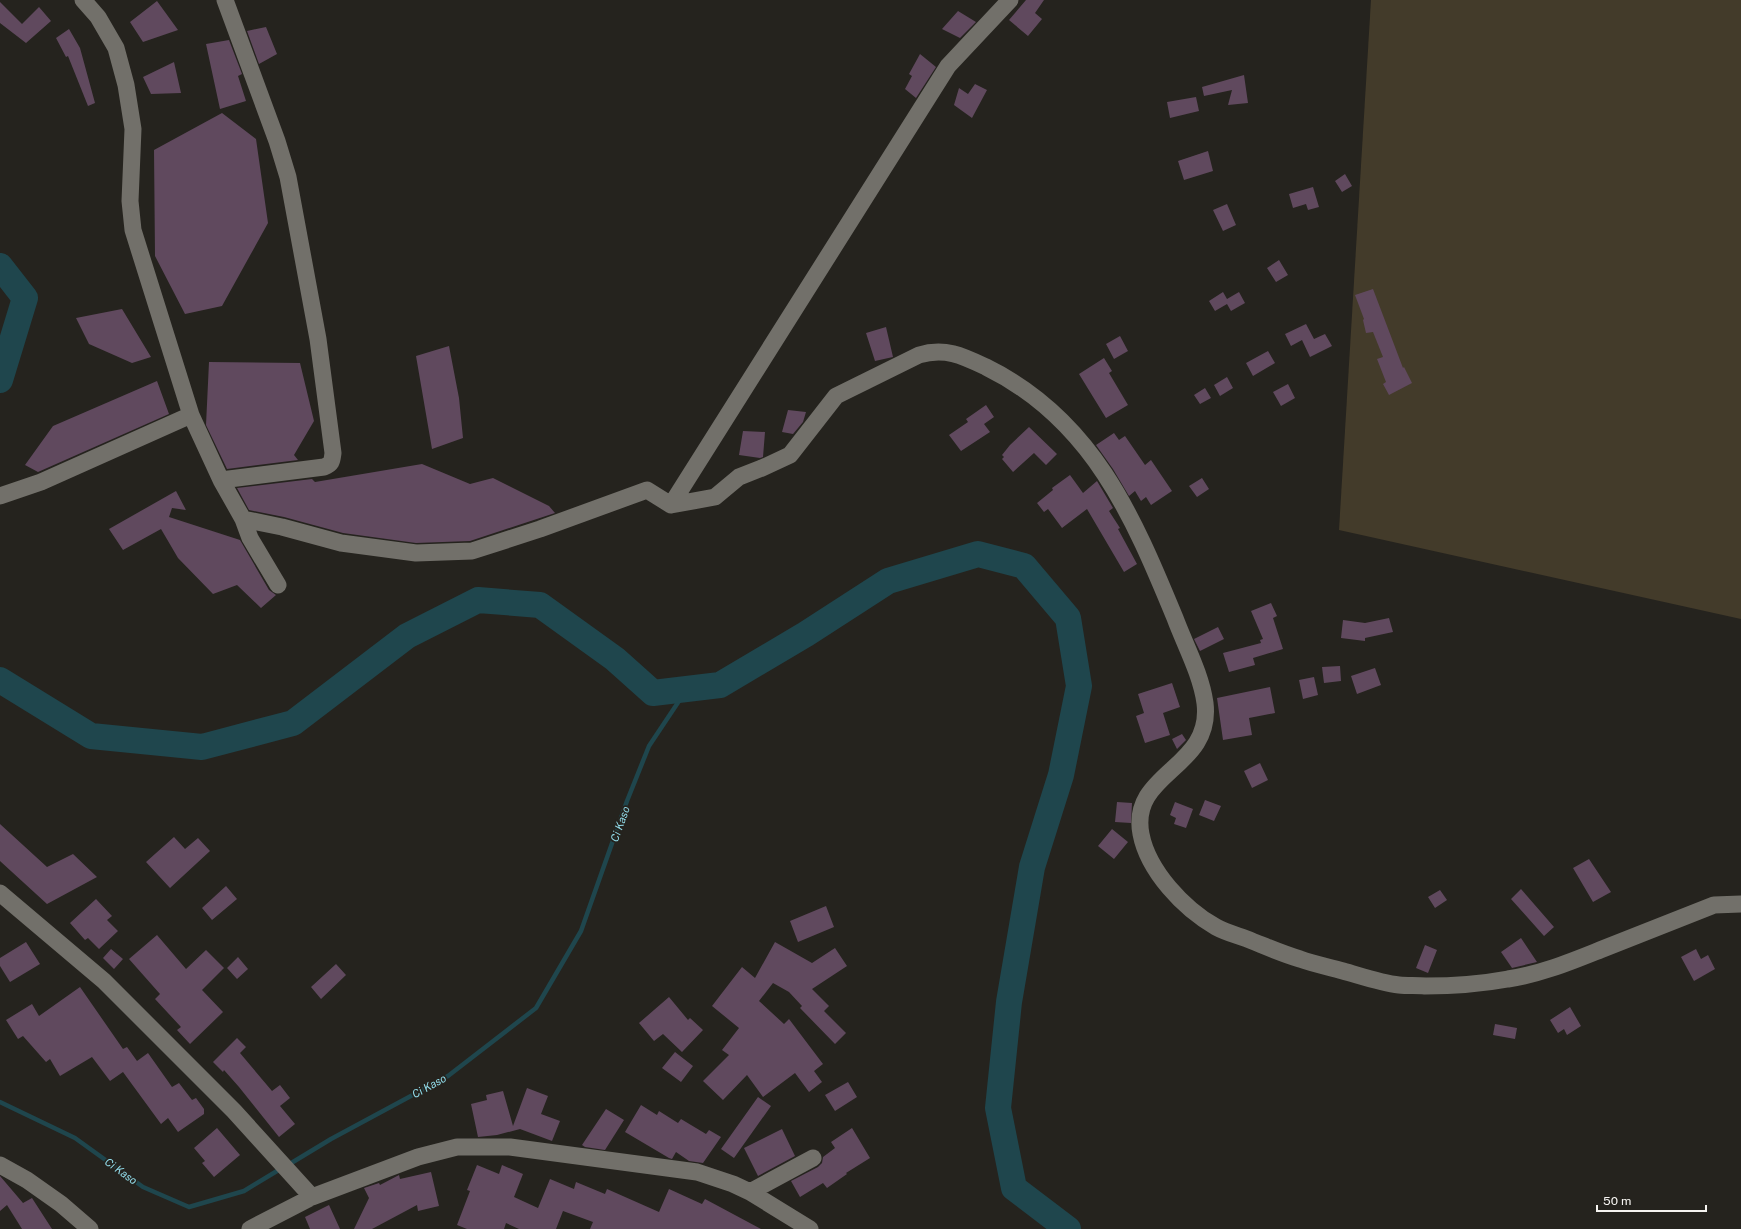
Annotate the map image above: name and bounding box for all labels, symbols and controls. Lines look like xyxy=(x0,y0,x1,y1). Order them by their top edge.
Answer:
water label: Ci Kaso xyxy=(608,805,632,843)
water label: Ci Kaso xyxy=(410,1072,448,1100)
water label: Ci Kaso xyxy=(103,1155,139,1187)
scale bar xyxy=(1597,1187,1706,1213)
text: 50 m xyxy=(1603,1194,1631,1208)

